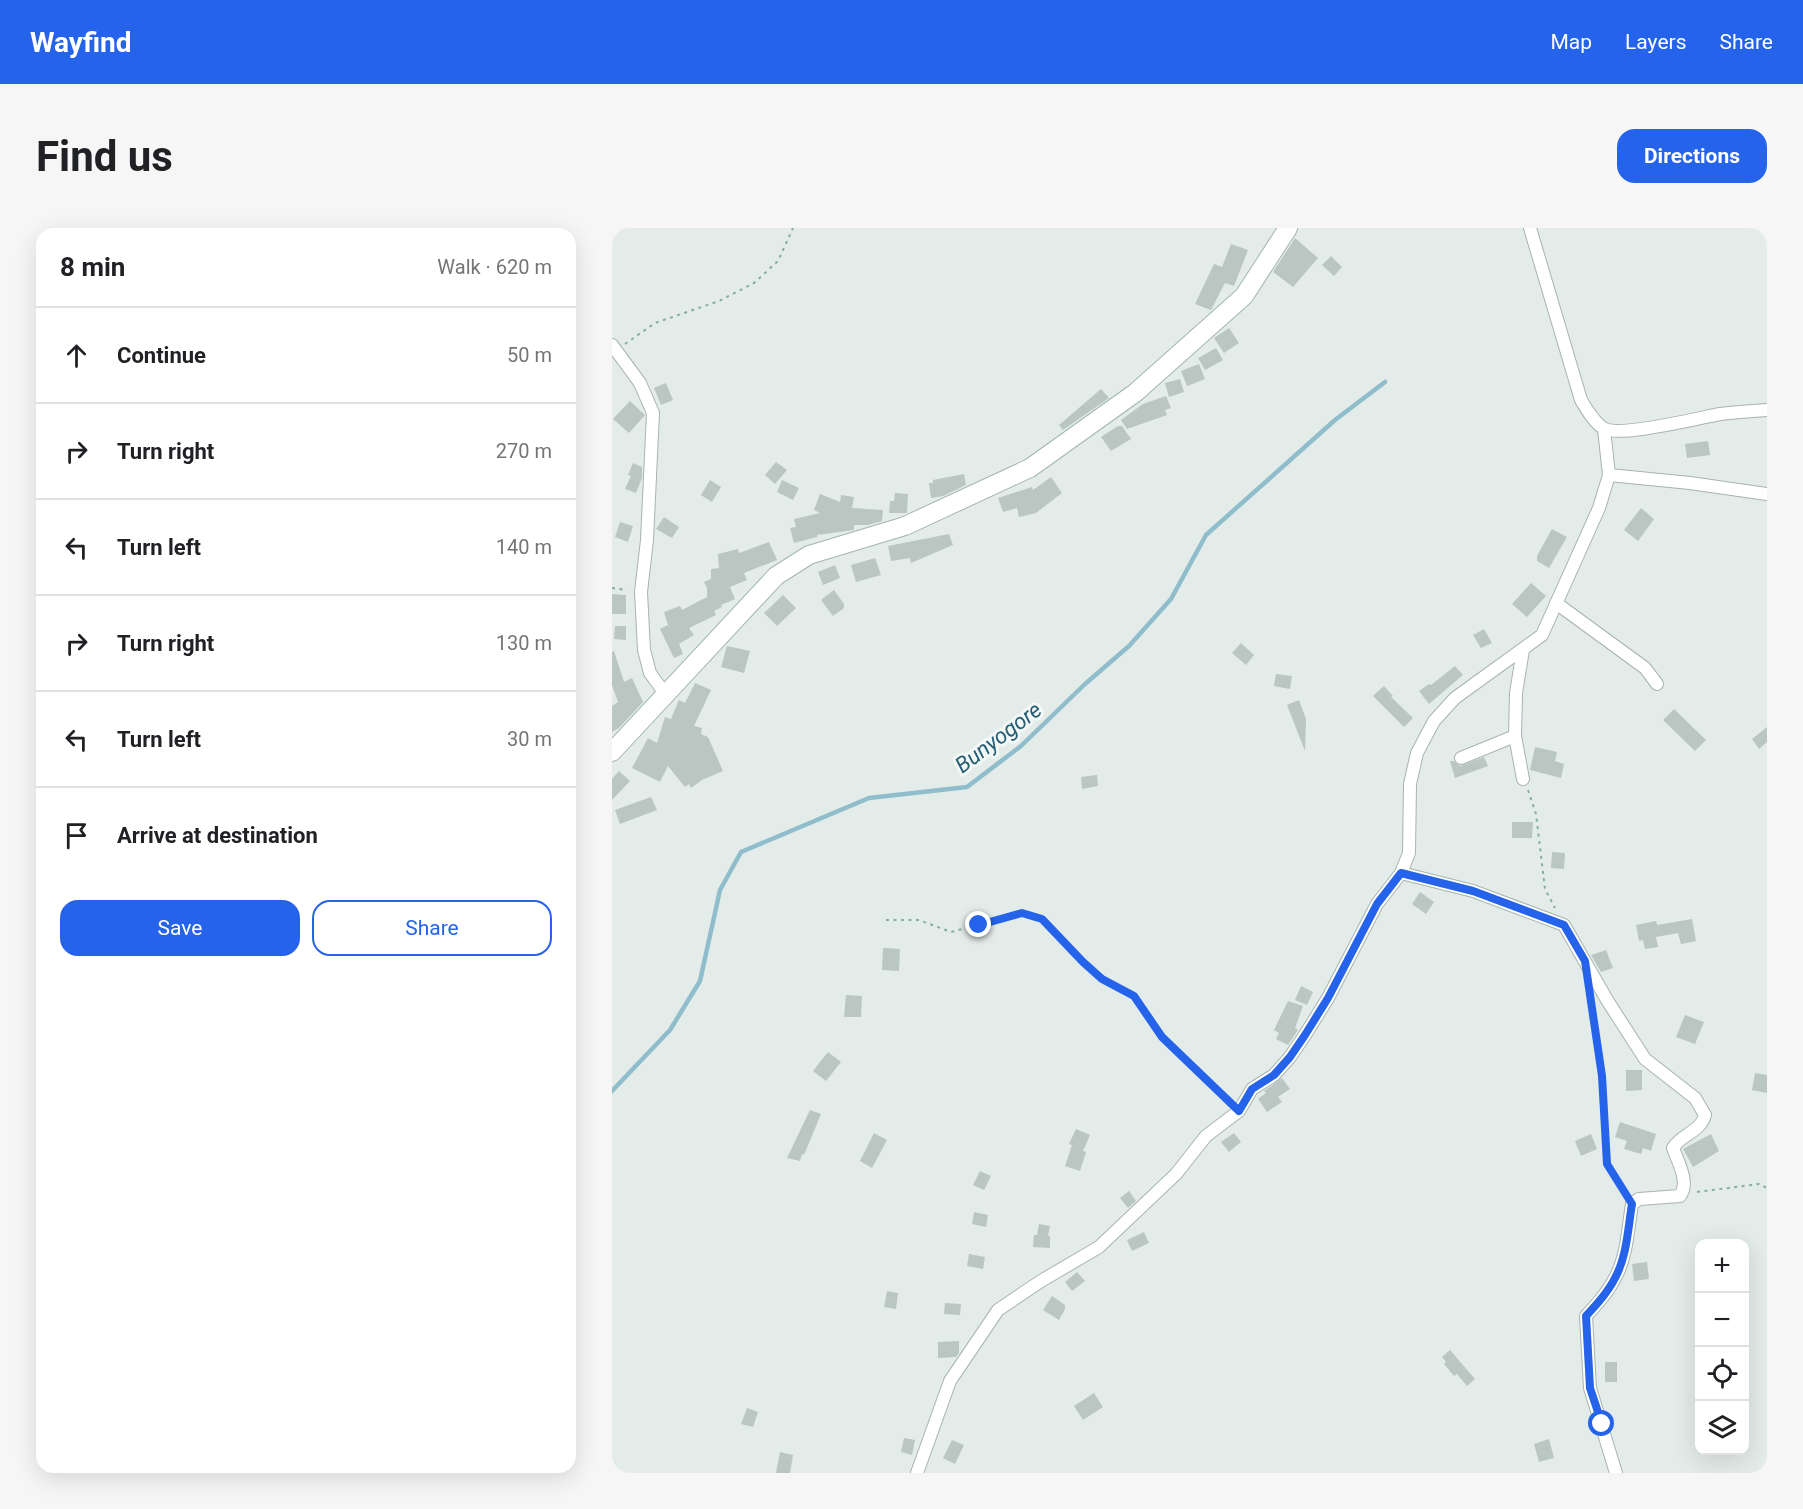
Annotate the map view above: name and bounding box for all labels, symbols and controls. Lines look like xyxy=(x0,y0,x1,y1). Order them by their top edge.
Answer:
text: Wayfind xyxy=(30,26,131,59)
text: Map xyxy=(1550,30,1592,54)
text: Layers xyxy=(1625,30,1686,54)
text: Share xyxy=(1719,30,1773,54)
button: Directions xyxy=(1617,129,1767,183)
text: Find us xyxy=(36,132,173,181)
text: 8 min xyxy=(60,252,125,282)
text: Walk · 620 m xyxy=(437,255,552,279)
icon: ahead xyxy=(60,339,93,372)
text: Continue xyxy=(117,343,206,368)
text: 50 m xyxy=(507,343,552,367)
icon: right xyxy=(60,435,93,468)
text: Turn right xyxy=(117,439,214,464)
text: 270 m xyxy=(496,439,552,463)
icon: left xyxy=(60,531,93,564)
text: Turn left xyxy=(117,535,201,560)
text: 140 m xyxy=(496,535,552,559)
icon: right xyxy=(60,627,93,660)
text: Turn right xyxy=(117,631,214,656)
text: 130 m xyxy=(496,631,552,655)
water label: Bunyogore xyxy=(950,697,1046,778)
icon: left xyxy=(60,723,93,756)
text: Turn left xyxy=(117,727,201,752)
text: 30 m xyxy=(507,727,552,751)
icon: arrive xyxy=(60,819,93,852)
text: Arrive at destination xyxy=(117,823,318,848)
button: Save xyxy=(60,900,300,956)
button: Share xyxy=(312,900,552,956)
route end xyxy=(965,911,991,937)
map controls xyxy=(1695,1239,1749,1455)
button: + xyxy=(1695,1239,1749,1293)
button: − xyxy=(1695,1293,1749,1347)
button: locate xyxy=(1695,1347,1749,1401)
button: layers xyxy=(1695,1401,1749,1455)
route start xyxy=(1588,1410,1614,1436)

